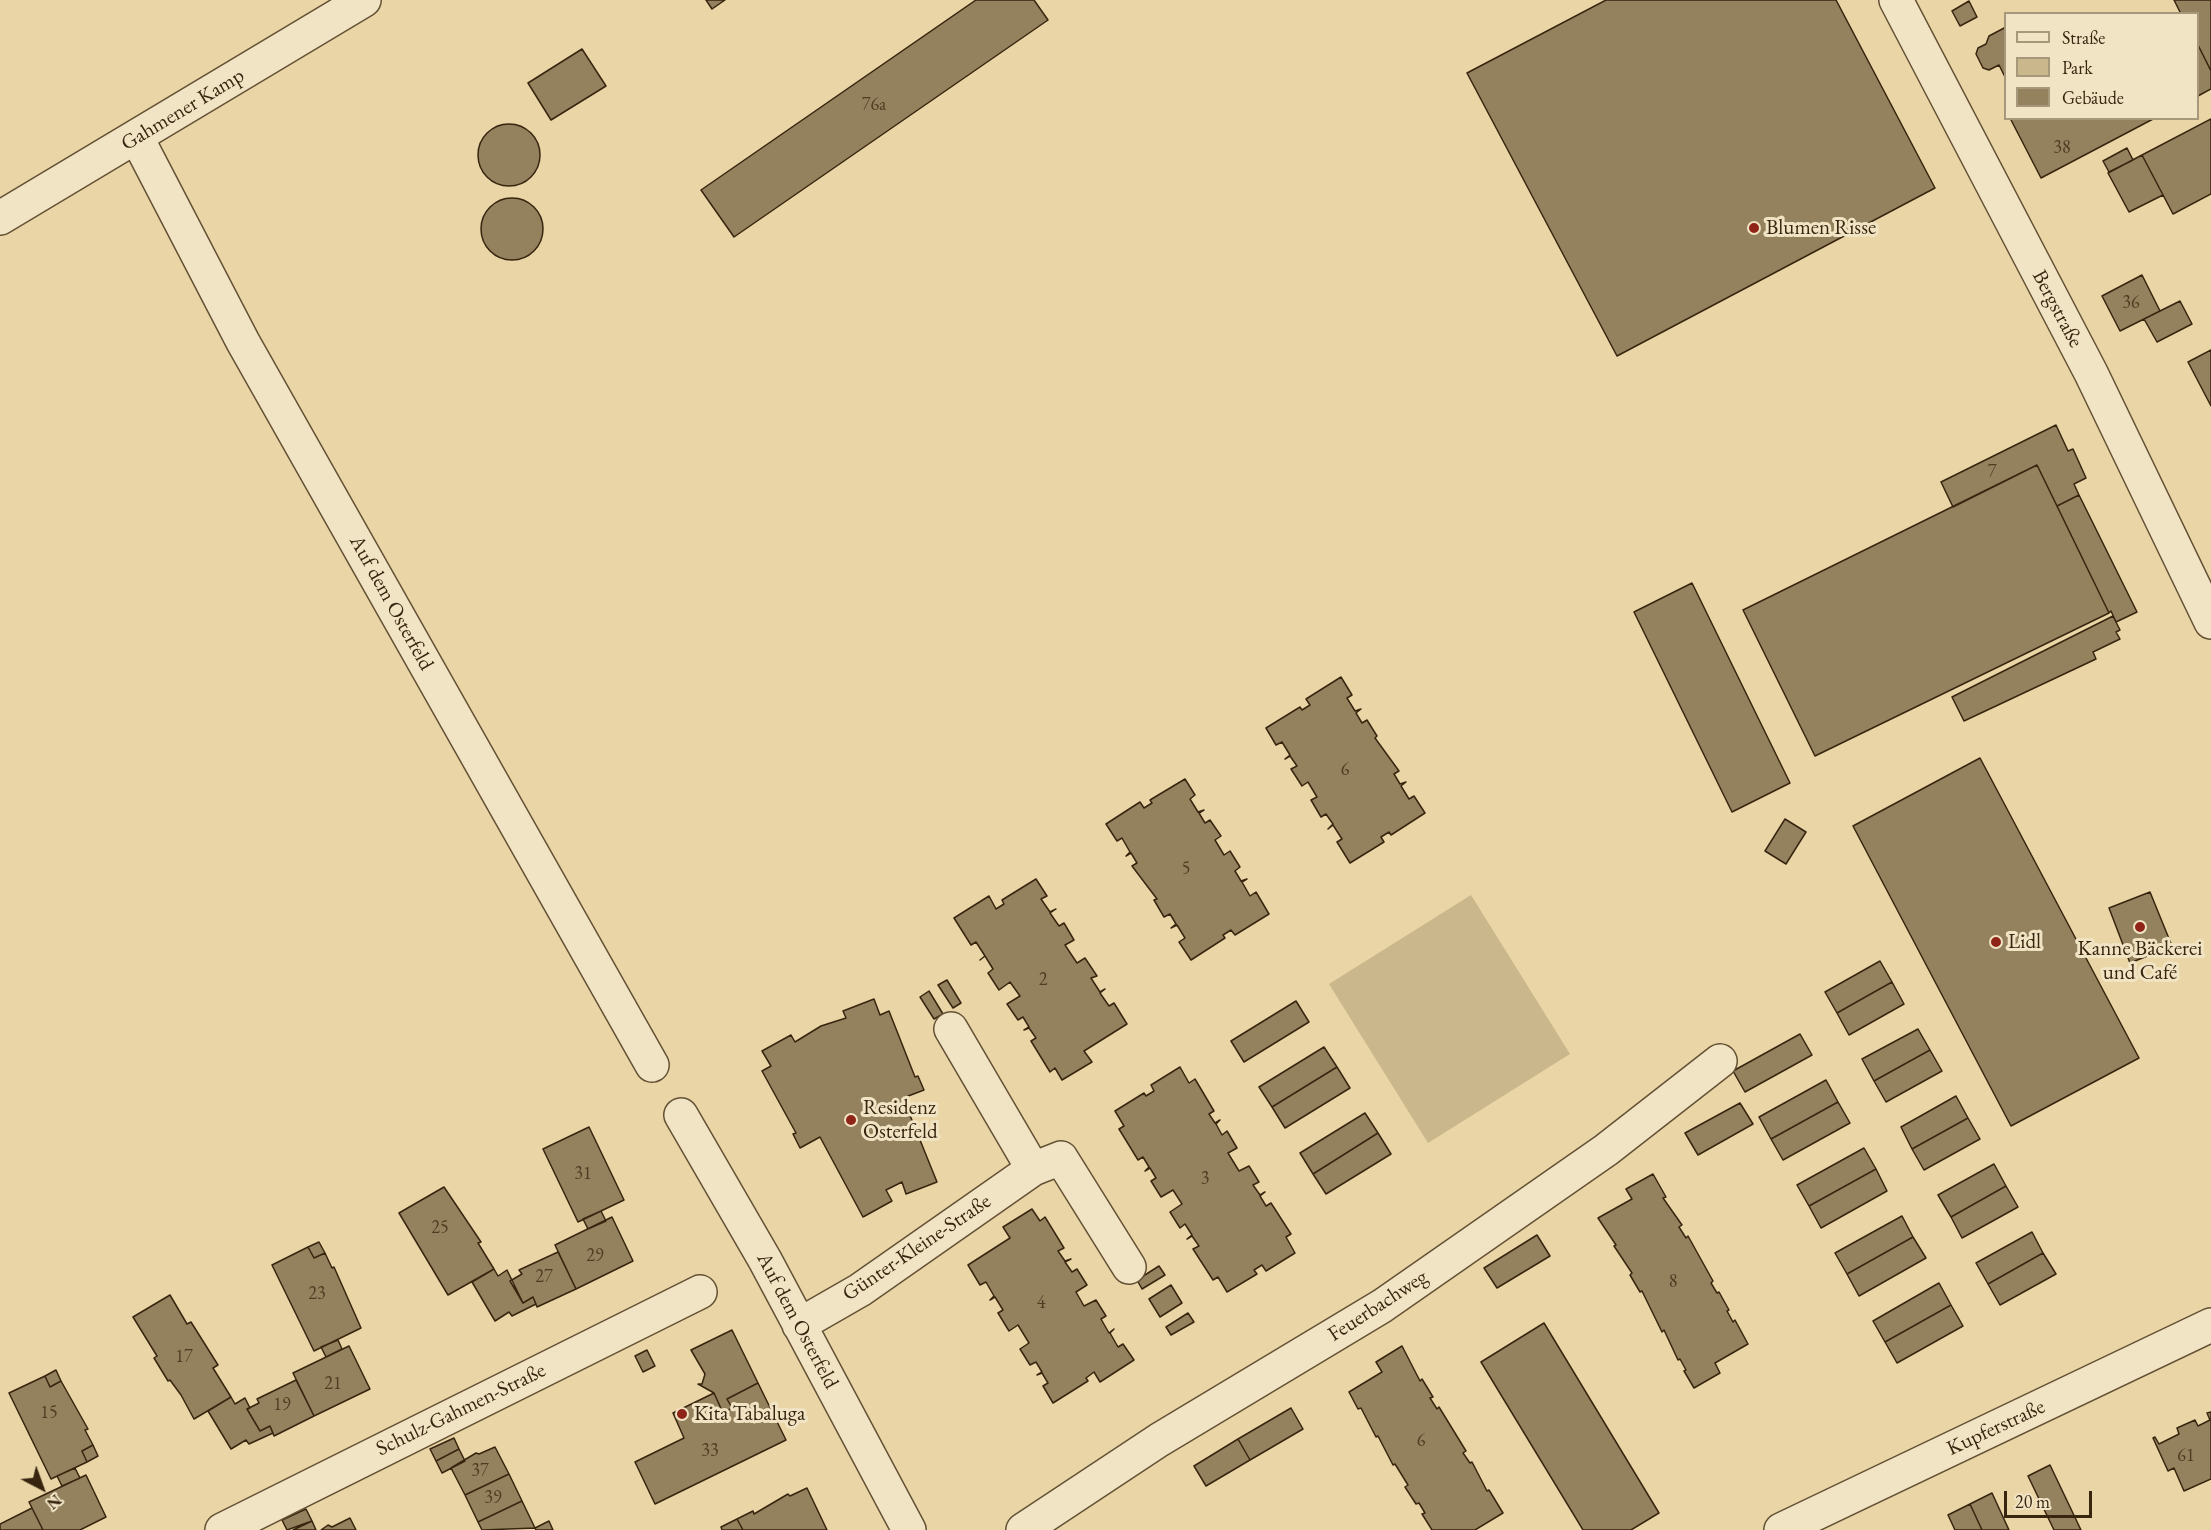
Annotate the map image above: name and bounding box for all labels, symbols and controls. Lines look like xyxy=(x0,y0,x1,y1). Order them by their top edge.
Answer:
legend xyxy=(2004,12,2199,120)
text: Straße xyxy=(2062,26,2105,49)
text: Park xyxy=(2062,56,2093,79)
street label: Gahmener Kamp xyxy=(117,63,249,157)
text: Gebäude xyxy=(2062,86,2124,109)
house number: 76a xyxy=(862,94,886,116)
house number: 38 xyxy=(2053,137,2071,159)
place label: Blumen Risse xyxy=(1766,215,1876,241)
marker: Blumen Risse xyxy=(1747,221,1761,235)
street label: Bergstraße xyxy=(2026,266,2088,352)
house number: 36 xyxy=(2122,292,2140,314)
house number: 7 xyxy=(1988,461,1996,483)
street label: Auf dem Osterfeld xyxy=(344,531,438,675)
house number: 6 xyxy=(1341,759,1349,781)
house number: 5 xyxy=(1182,858,1190,880)
marker: Kanne Bäckerei und Café xyxy=(2133,920,2147,934)
place label: Lidl xyxy=(2008,929,2041,955)
marker: Lidl xyxy=(1989,935,2003,949)
place label: Kanne Bäckerei und Café xyxy=(2078,936,2202,986)
house number: 2 xyxy=(1039,969,1047,991)
place label: Residenz Osterfeld xyxy=(863,1095,938,1145)
marker: Residenz Osterfeld xyxy=(844,1113,858,1127)
house number: 31 xyxy=(574,1163,592,1185)
house number: 3 xyxy=(1201,1168,1209,1190)
street label: Günter-Kleine-Straße xyxy=(838,1189,996,1307)
house number: 25 xyxy=(431,1217,449,1239)
house number: 29 xyxy=(586,1245,604,1267)
street label: Auf dem Osterfeld xyxy=(751,1249,843,1393)
street label: Feuerbachweg xyxy=(1324,1265,1432,1347)
house number: 27 xyxy=(535,1266,553,1288)
house number: 8 xyxy=(1669,1271,1677,1293)
house number: 23 xyxy=(308,1283,326,1305)
house number: 4 xyxy=(1037,1292,1045,1314)
house number: 17 xyxy=(175,1346,193,1368)
street label: Schulz-Gahmen-Straße xyxy=(372,1358,550,1462)
house number: 21 xyxy=(324,1373,342,1395)
house number: 19 xyxy=(273,1394,291,1416)
street label: Kupferstraße xyxy=(1943,1394,2049,1462)
place label: Kita Tabaluga xyxy=(694,1401,805,1427)
house number: 15 xyxy=(40,1402,58,1424)
marker: Kita Tabaluga xyxy=(675,1407,689,1421)
house number: 6 xyxy=(1417,1430,1425,1452)
house number: 33 xyxy=(701,1440,719,1462)
house number: 61 xyxy=(2177,1445,2195,1467)
north arrow xyxy=(12,1458,72,1518)
house number: 37 xyxy=(471,1460,489,1482)
scale bar xyxy=(2007,1479,2096,1517)
house number: 39 xyxy=(484,1487,502,1509)
text: N xyxy=(42,1490,66,1514)
text: 20 m xyxy=(2015,1490,2050,1513)

